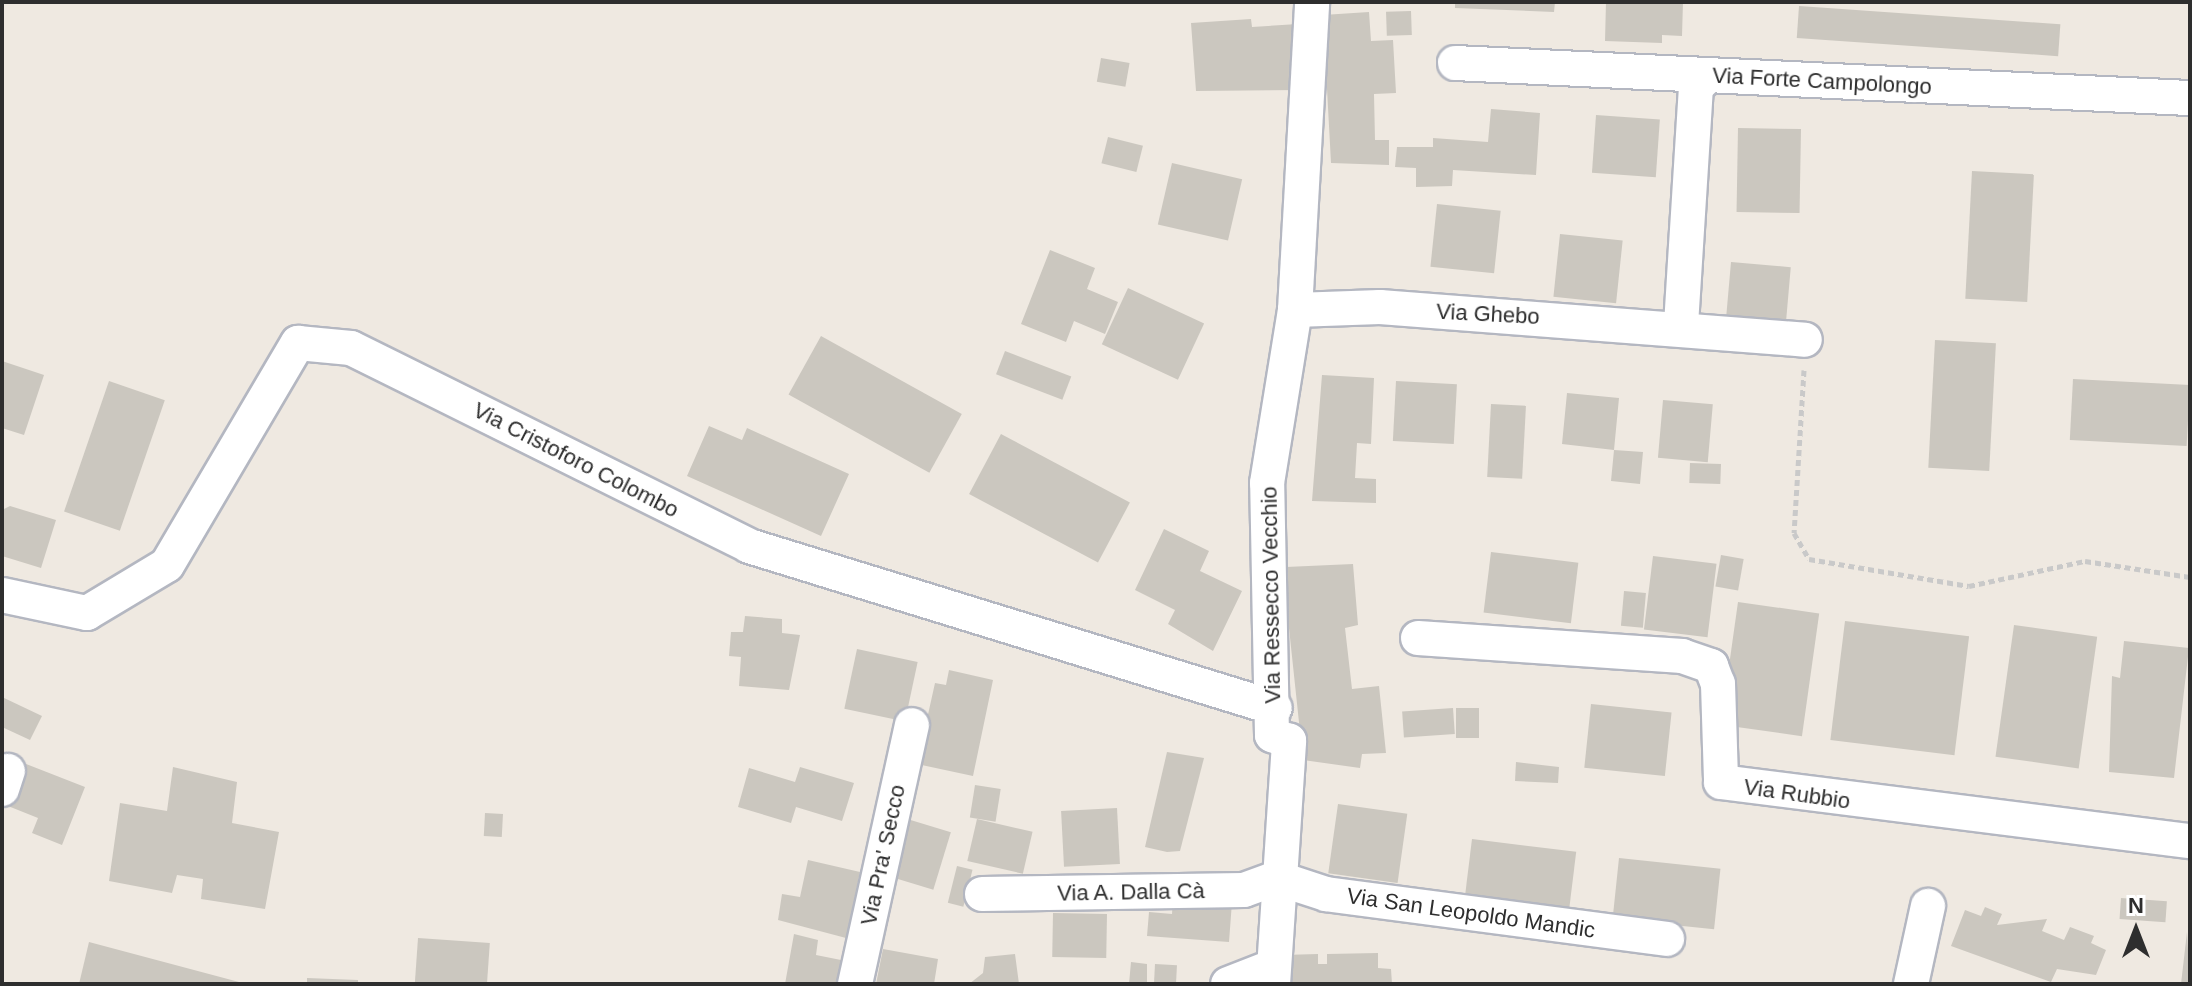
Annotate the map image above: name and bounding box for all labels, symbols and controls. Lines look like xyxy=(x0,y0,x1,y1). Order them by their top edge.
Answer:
street label: Via Forte Campolongo xyxy=(1712,62,1932,100)
street label: Via Ghebo xyxy=(1436,298,1540,330)
street label: Via Cristoforo Colombo xyxy=(469,397,683,523)
street label: Via Ressecco Vecchio xyxy=(1256,486,1286,704)
street label: Via Rubbio xyxy=(1742,773,1852,815)
street label: Via Pra' Secco xyxy=(855,782,911,928)
street label: Via A. Dalla Cà xyxy=(1056,878,1206,906)
street label: Via San Leopoldo Mandic xyxy=(1345,883,1597,943)
north arrow xyxy=(2096,890,2176,970)
text: N xyxy=(2128,893,2144,918)

